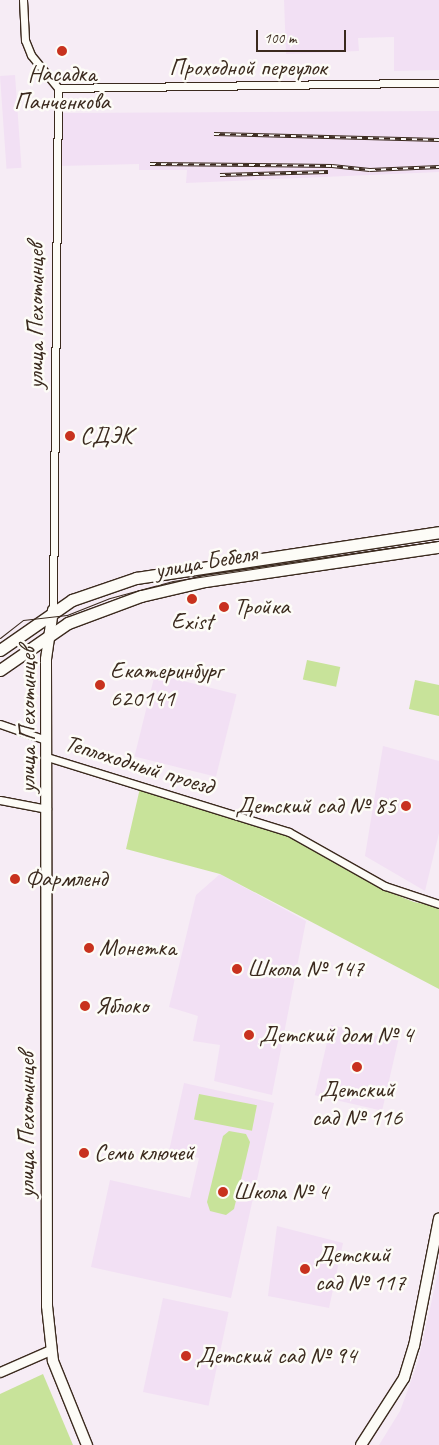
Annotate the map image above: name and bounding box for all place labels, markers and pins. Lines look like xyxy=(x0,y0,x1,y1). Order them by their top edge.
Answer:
marker: Насадка Панченкова xyxy=(56,45,68,57)
place label: Насадка Панченкова xyxy=(14,60,110,116)
place label: СДЭК xyxy=(80,422,133,450)
marker: СДЭК xyxy=(64,430,76,442)
marker: Exist xyxy=(186,593,198,605)
place label: Тройка xyxy=(234,593,290,621)
marker: Тройка xyxy=(218,601,230,613)
place label: Exist xyxy=(171,608,213,636)
place label: Екатеринбург 620141 xyxy=(110,657,222,713)
marker: Екатеринбург 620141 xyxy=(94,679,106,691)
place label: Детский сад № 85 xyxy=(235,792,396,820)
marker: Детский сад № 85 xyxy=(400,800,412,812)
place label: Фармленд xyxy=(25,865,107,893)
marker: Фармленд xyxy=(9,873,21,885)
place label: Монетка xyxy=(99,934,176,962)
marker: Монетка xyxy=(83,942,95,954)
place label: Школа № 147 xyxy=(247,955,364,983)
marker: Школа № 147 xyxy=(231,963,243,975)
place label: Яблоко xyxy=(95,992,148,1020)
marker: Яблоко xyxy=(79,1000,91,1012)
place label: Детский дом № 4 xyxy=(259,1021,413,1049)
marker: Детский дом № 4 xyxy=(243,1029,255,1041)
marker: Детский сад № 116 xyxy=(351,1061,363,1073)
place label: Детский сад № 116 xyxy=(312,1076,402,1132)
place label: Семь ключей xyxy=(94,1139,192,1167)
marker: Семь ключей xyxy=(78,1147,90,1159)
place label: Школа № 4 xyxy=(233,1178,328,1206)
marker: Школа № 4 xyxy=(217,1186,229,1198)
place label: Детский сад № 117 xyxy=(315,1241,405,1297)
marker: Детский сад № 117 xyxy=(299,1263,311,1275)
place label: Детский сад № 94 xyxy=(196,1342,357,1370)
marker: Детский сад № 94 xyxy=(180,1350,192,1362)

